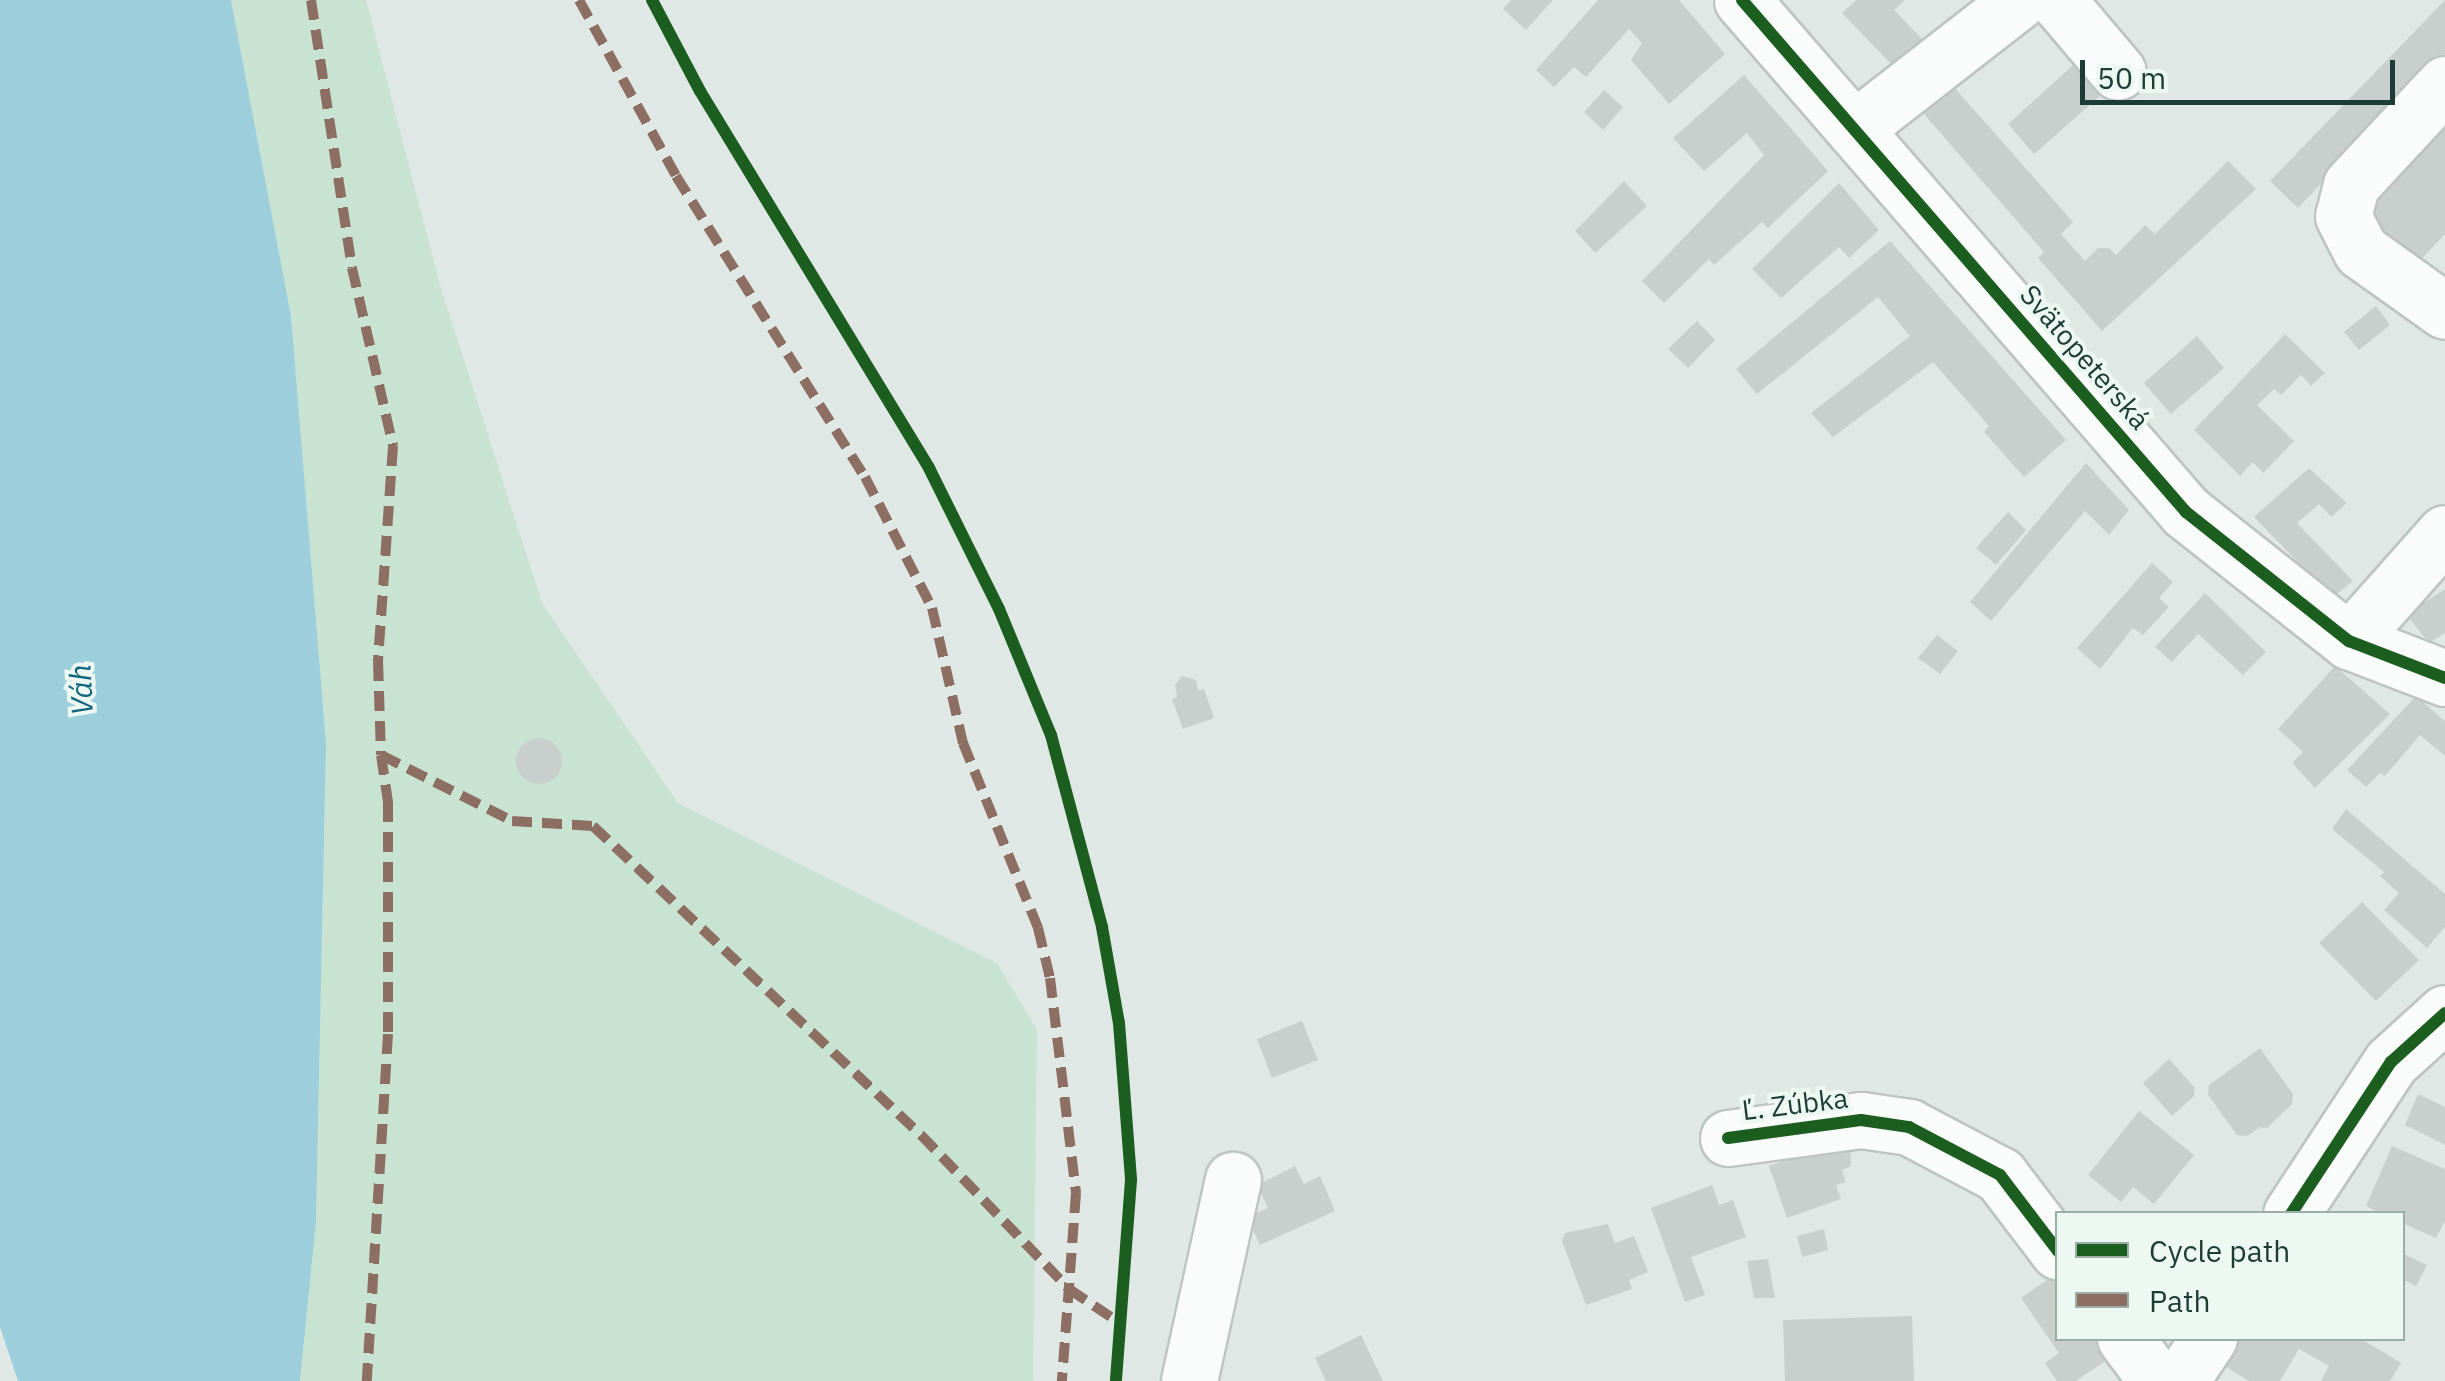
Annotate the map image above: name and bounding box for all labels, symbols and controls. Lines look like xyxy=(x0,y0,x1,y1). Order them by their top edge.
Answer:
scale bar xyxy=(2085,40,2400,102)
text: 50 m xyxy=(2097,58,2166,97)
street label: Svätopeterská xyxy=(2013,278,2157,436)
water label: Váh xyxy=(62,663,100,717)
street label: Ľ. Zúbka xyxy=(1740,1081,1850,1127)
legend xyxy=(2055,1211,2405,1341)
text: Cycle path xyxy=(2149,1231,2290,1270)
text: Path xyxy=(2149,1281,2210,1320)

